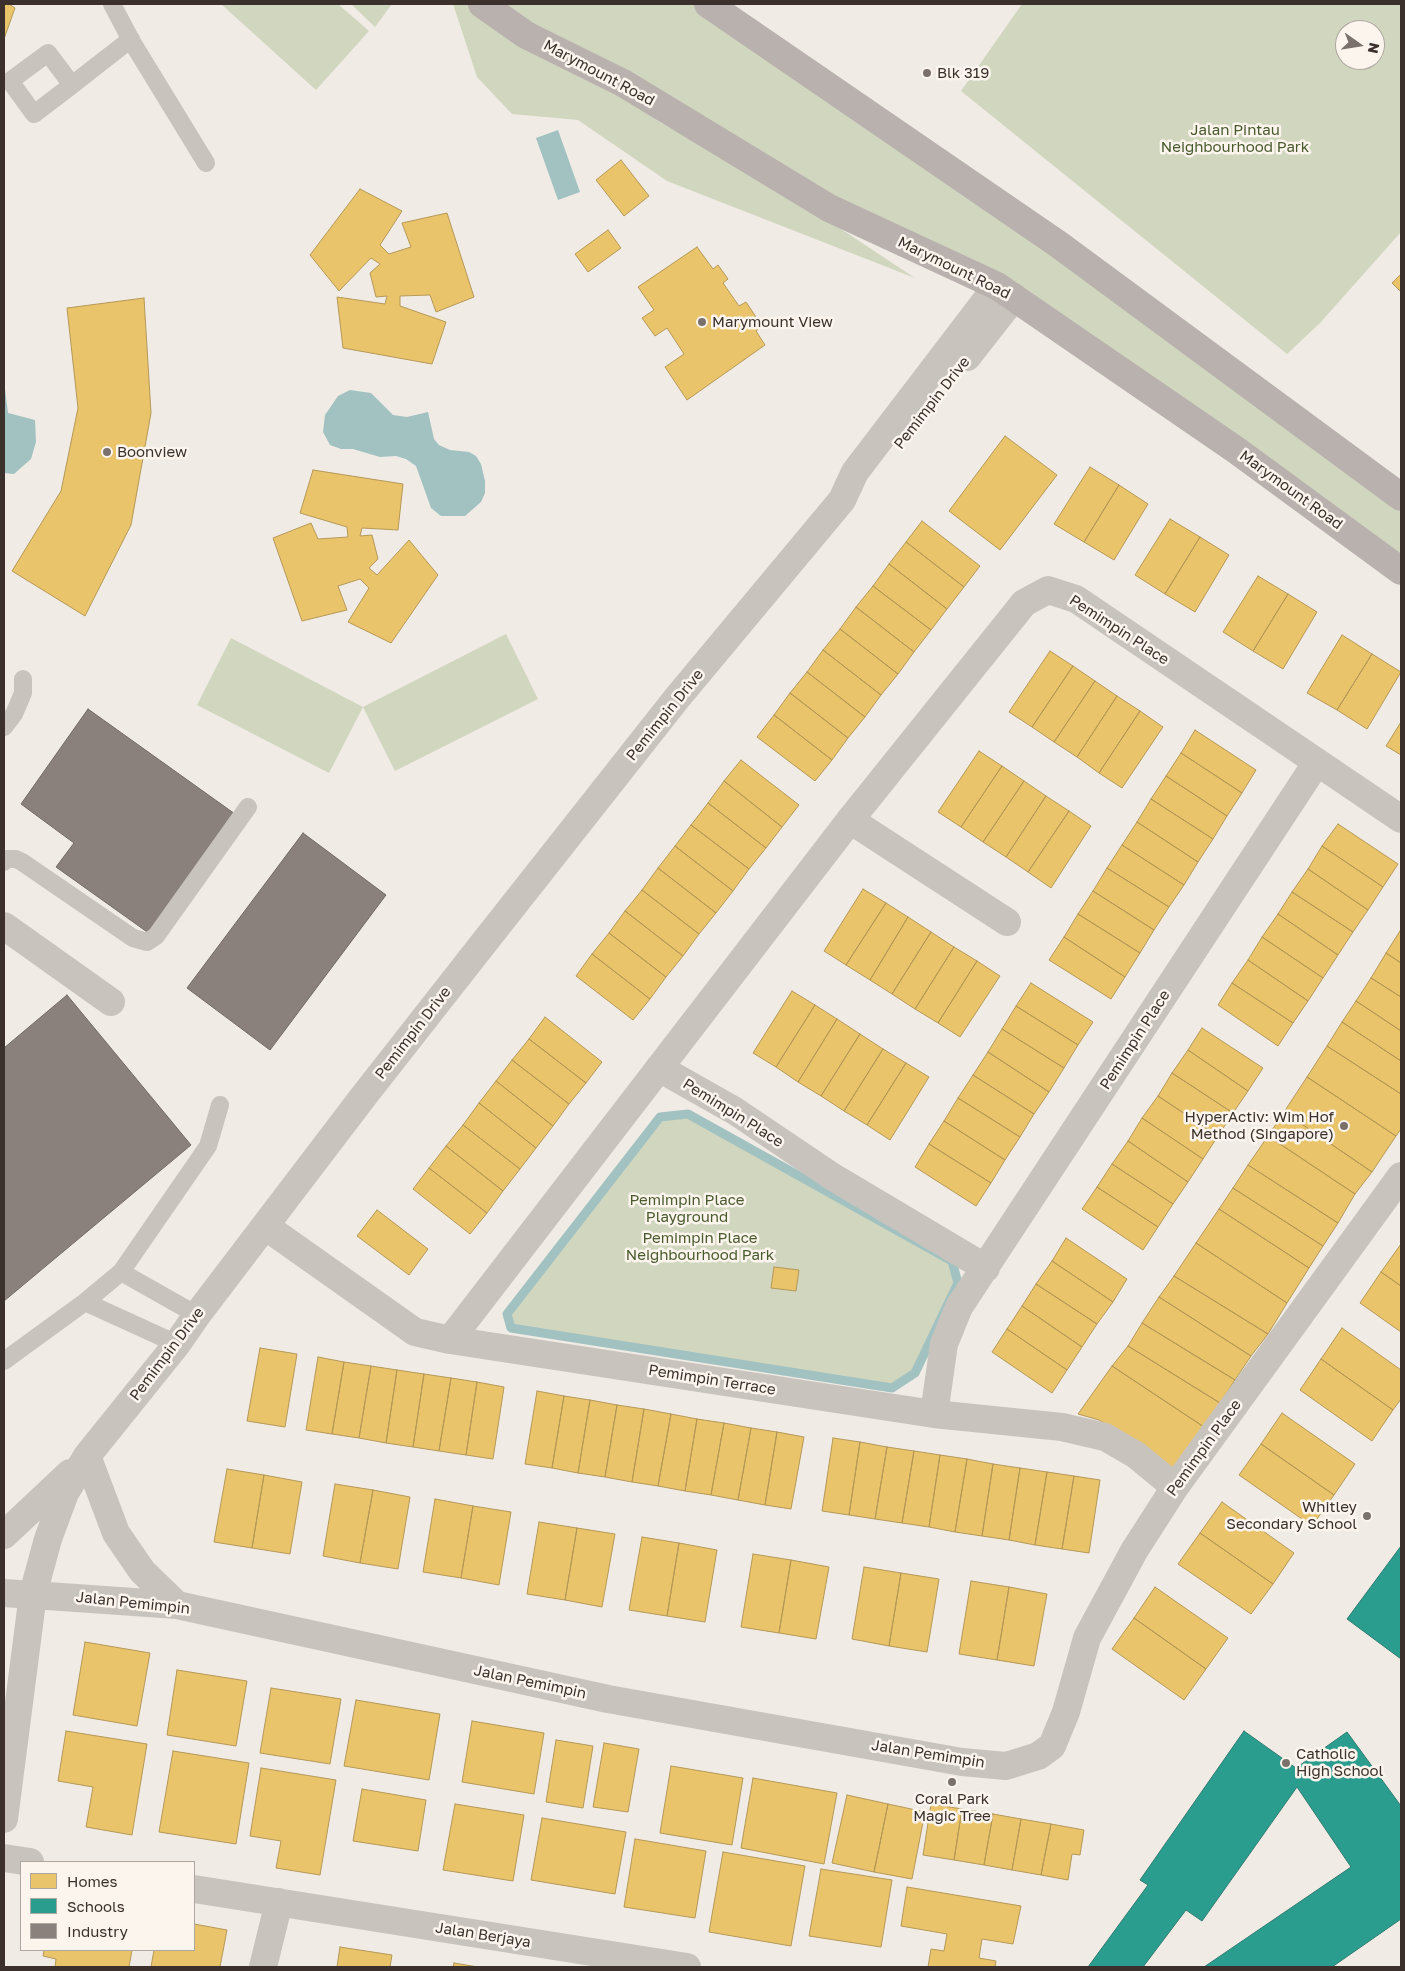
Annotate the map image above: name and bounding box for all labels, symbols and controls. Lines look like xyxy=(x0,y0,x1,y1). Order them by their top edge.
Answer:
north arrow xyxy=(1335,20,1385,70)
street label: Marymount Road xyxy=(540,36,658,110)
text: N xyxy=(1365,41,1384,55)
place label: Blk 319 xyxy=(937,64,989,82)
marker: Blk 319 xyxy=(921,67,933,79)
park label: Jalan Pintau Neighbourhood Park xyxy=(1161,121,1309,156)
street label: Marymount Road xyxy=(895,233,1013,303)
place label: Marymount View xyxy=(712,313,833,331)
marker: Marymount View xyxy=(696,316,708,328)
street label: Pemimpin Drive xyxy=(890,353,974,453)
place label: Boonview xyxy=(117,443,187,461)
marker: Boonview xyxy=(101,446,113,458)
street label: Marymount Road xyxy=(1236,447,1346,533)
street label: Pemimpin Place xyxy=(1066,591,1172,669)
street label: Pemimpin Drive xyxy=(623,666,707,764)
street label: Pemimpin Drive xyxy=(371,983,455,1083)
street label: Pemimpin Place xyxy=(1096,987,1174,1093)
street label: Pemimpin Place xyxy=(679,1075,787,1151)
place label: HyperActiv: Wim Hof Method (Singapore) xyxy=(1185,1108,1334,1143)
marker: HyperActiv: Wim Hof Method (Singapore) xyxy=(1338,1120,1350,1132)
park label: Pemimpin Place Playground xyxy=(629,1191,745,1226)
park label: Pemimpin Place Neighbourhood Park xyxy=(626,1229,774,1264)
street label: Pemimpin Drive xyxy=(126,1304,208,1404)
street label: Pemimpin Terrace xyxy=(647,1361,777,1399)
street label: Pemimpin Place xyxy=(1163,1396,1245,1500)
place label: Whitley Secondary School xyxy=(1226,1498,1357,1533)
marker: Whitley Secondary School xyxy=(1361,1510,1373,1522)
street label: Jalan Pemimpin xyxy=(75,1588,191,1618)
street label: Jalan Pemimpin xyxy=(472,1661,588,1703)
street label: Jalan Pemimpin xyxy=(870,1736,986,1772)
place label: Catholic High School xyxy=(1296,1745,1383,1780)
marker: Catholic High School xyxy=(1280,1757,1292,1769)
marker: Coral Park Magic Tree xyxy=(946,1776,958,1788)
place label: Coral Park Magic Tree xyxy=(913,1790,991,1825)
legend xyxy=(20,1861,195,1951)
text: Homes xyxy=(67,1872,117,1890)
text: Schools xyxy=(67,1897,125,1915)
street label: Jalan Berjaya xyxy=(434,1919,532,1951)
text: Industry xyxy=(67,1922,128,1940)

